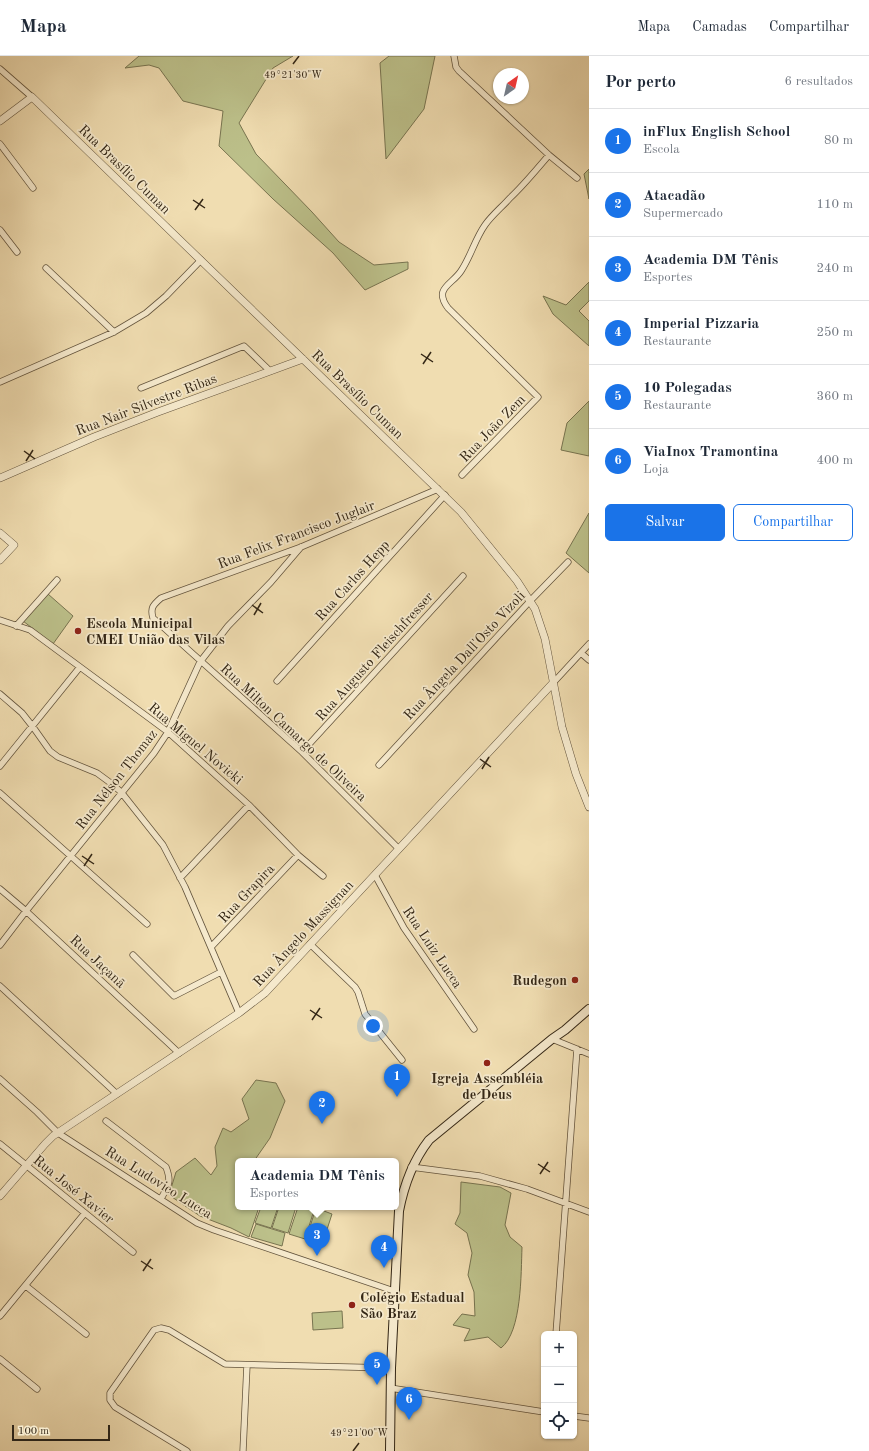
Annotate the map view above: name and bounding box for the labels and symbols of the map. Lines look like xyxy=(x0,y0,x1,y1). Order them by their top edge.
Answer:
north arrow xyxy=(493,68,529,104)
text: 49°21'30"W xyxy=(264,70,322,80)
street label: Rua Brasílio Cuman xyxy=(76,123,173,217)
street label: Rua Brasílio Cuman xyxy=(309,348,406,442)
street label: Rua Nair Silvestre Ribas xyxy=(74,372,219,438)
street label: Rua João Zem xyxy=(457,392,528,465)
street label: Rua Felix Francisco Juglair xyxy=(216,498,377,571)
street label: Rua Carlos Hepp xyxy=(313,538,392,624)
street label: Rua Ângela Dall'Osto Vizoli xyxy=(399,586,528,723)
street label: Rua Augusto Fleischfresser xyxy=(313,589,436,724)
place label: Escola Municipal CMEI União das Vilas xyxy=(86,617,225,647)
marker: Escola Municipal CMEI União das Vilas xyxy=(73,626,83,636)
street label: Rua Milton Camargo de Oliveira xyxy=(218,661,369,804)
street label: Rua Miguel Novicki xyxy=(145,700,245,787)
street label: Rua Nélson Thomaz xyxy=(74,727,160,832)
street label: Rua Grapira xyxy=(216,862,277,926)
street label: Rua Ângelo Massignan xyxy=(249,876,357,989)
street label: Rua Luiz Lucca xyxy=(400,904,465,991)
street label: Rua Jaçanã xyxy=(67,933,128,991)
place label: Rudegon xyxy=(512,974,567,988)
marker: Rudegon xyxy=(570,975,580,985)
your location xyxy=(363,1016,383,1036)
marker: Igreja Assembléia de Deus xyxy=(482,1058,492,1068)
pin: 1 xyxy=(384,1064,410,1097)
place label: Igreja Assembléia de Deus xyxy=(431,1072,543,1102)
pin: 2 xyxy=(309,1091,335,1124)
street label: Rua Ludovico Lucca xyxy=(103,1144,214,1221)
street label: Rua José Xavier xyxy=(30,1153,117,1227)
pin: 3 xyxy=(304,1223,330,1256)
pin: 4 xyxy=(371,1235,397,1268)
place label: Colégio Estadual São Braz xyxy=(360,1291,465,1321)
marker: Colégio Estadual São Braz xyxy=(347,1300,357,1310)
pin: 5 xyxy=(364,1352,390,1385)
pin: 6 xyxy=(396,1387,422,1420)
scale bar xyxy=(12,1423,110,1442)
text: 49°21'00"W xyxy=(330,1428,388,1438)

